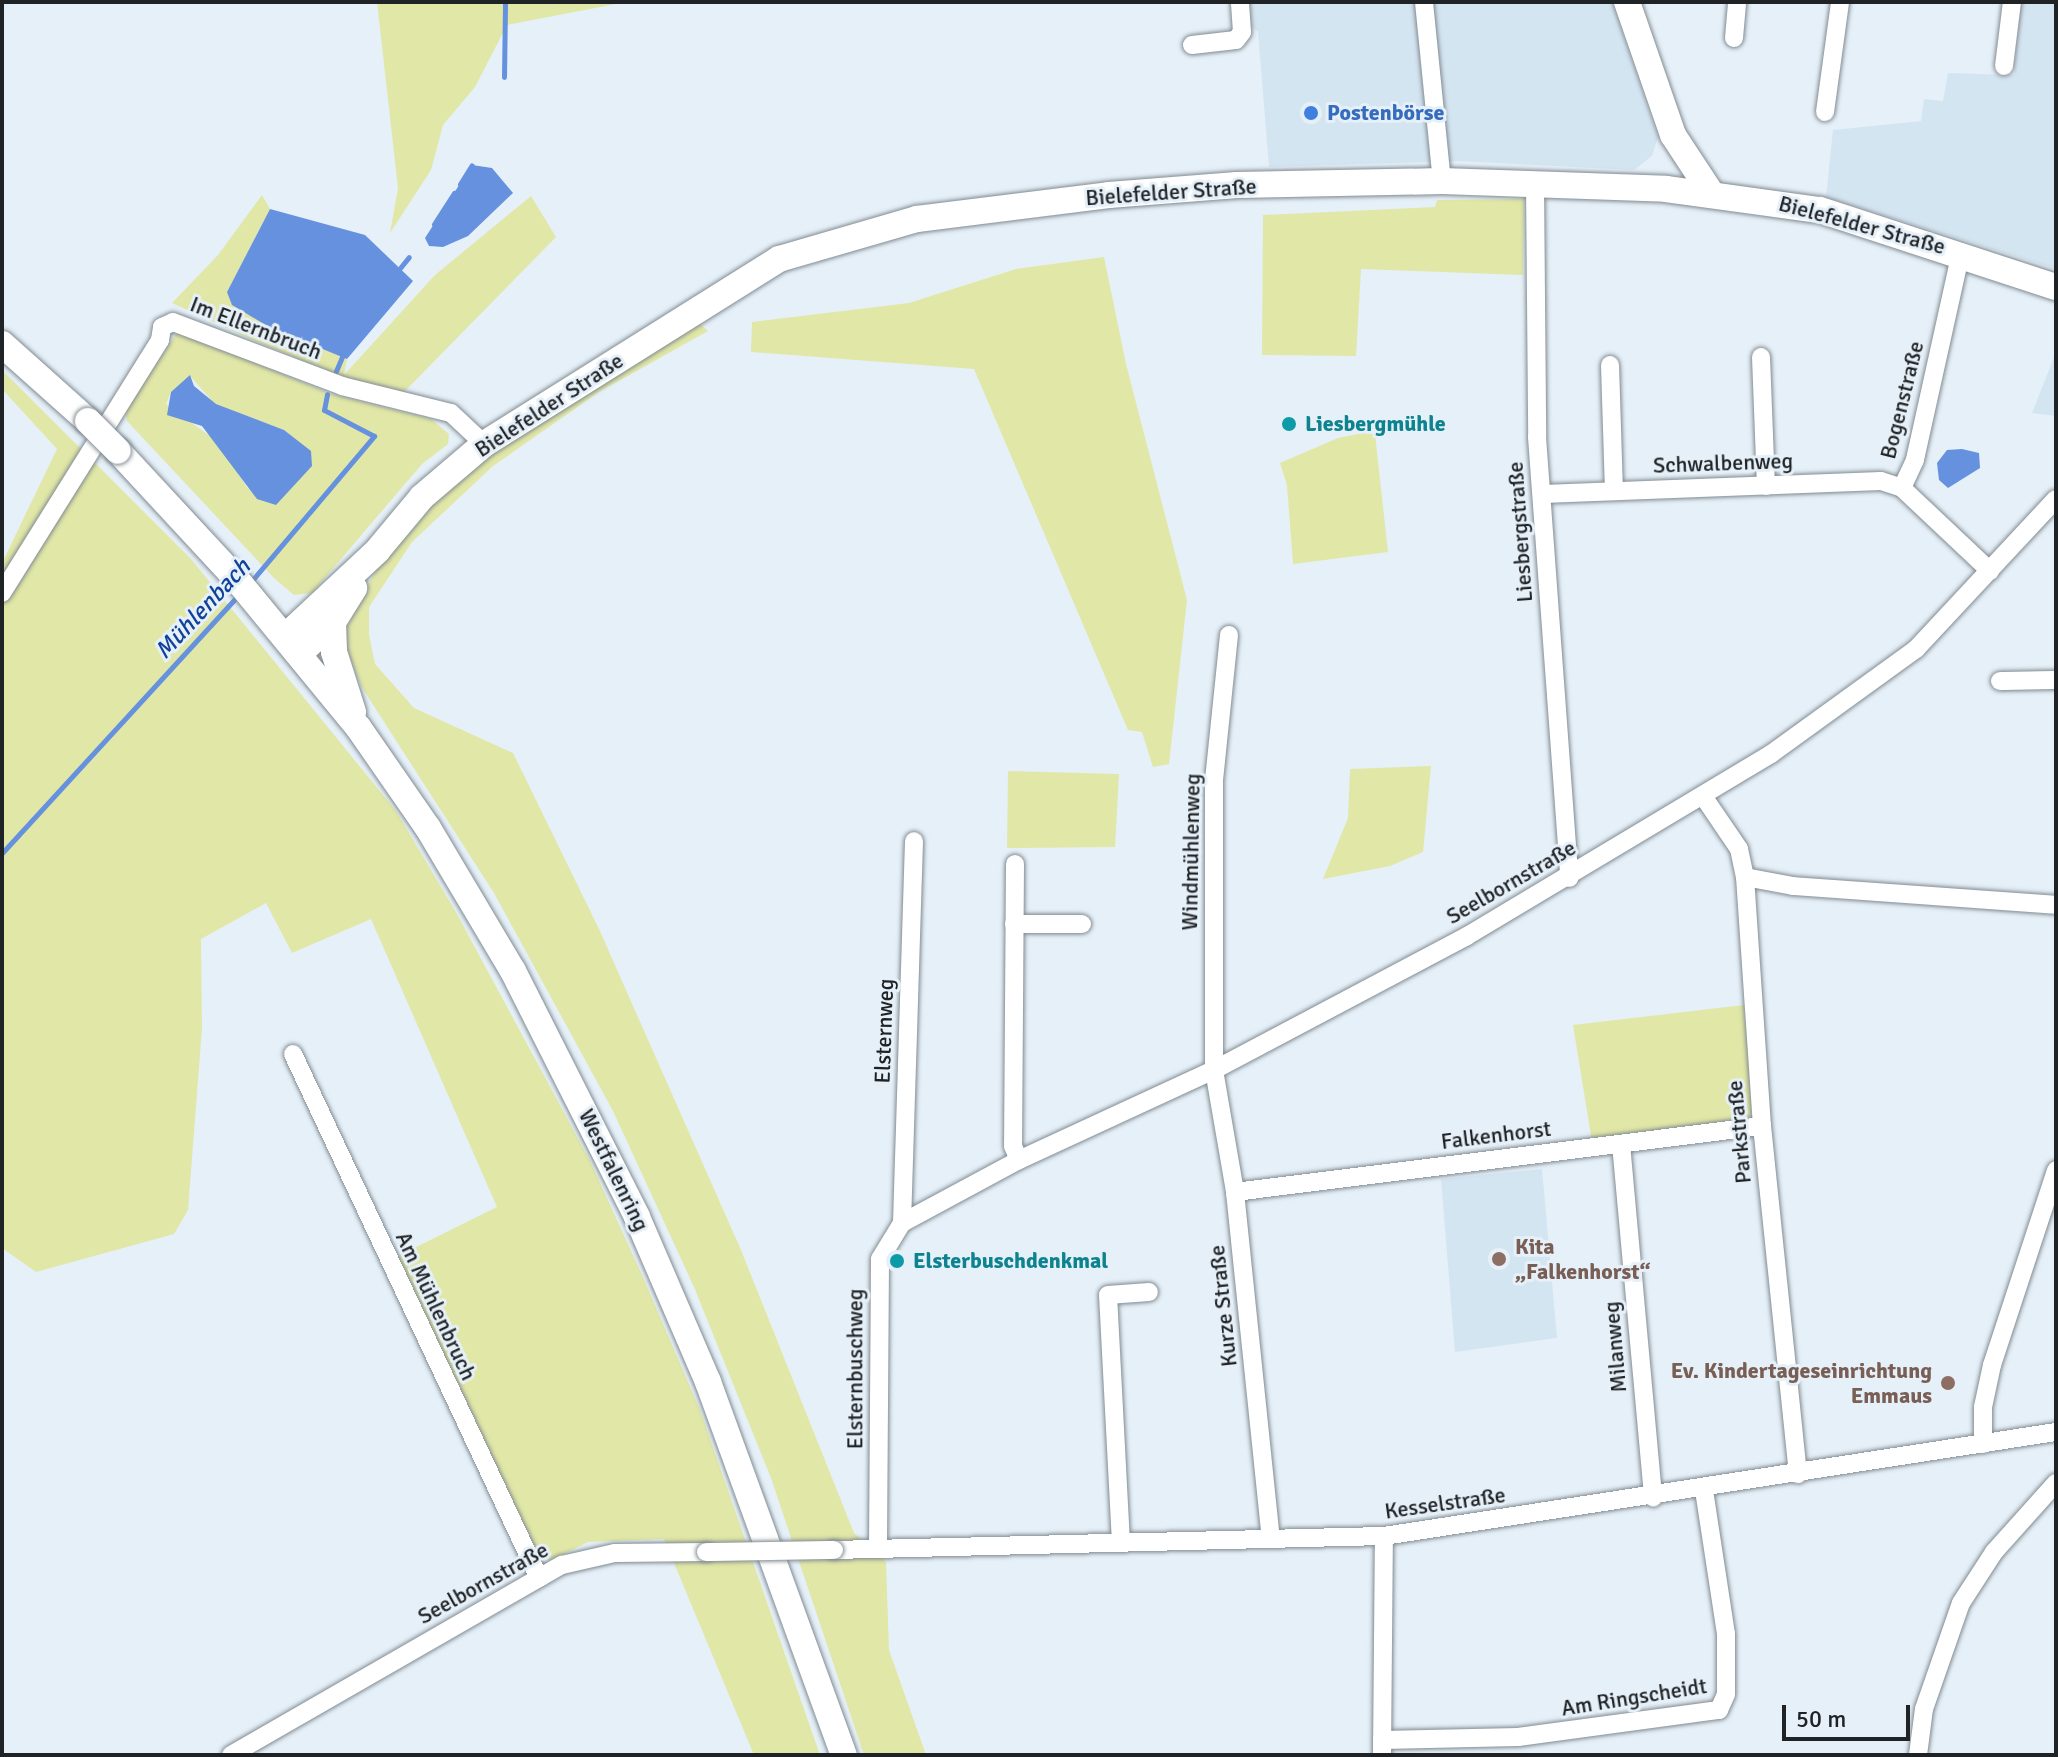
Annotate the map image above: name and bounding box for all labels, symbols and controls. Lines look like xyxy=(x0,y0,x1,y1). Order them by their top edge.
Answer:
place label: Postenbörse xyxy=(1327,100,1444,126)
marker: Postenbörse xyxy=(1302,104,1320,122)
street label: Bielefelder Straße xyxy=(1085,173,1257,211)
street label: Bielefelder Straße xyxy=(1776,190,1948,260)
street label: Im Ellernbruch xyxy=(186,291,326,365)
street label: Bogenstraße xyxy=(1875,338,1929,462)
street label: Bielefelder Straße xyxy=(470,347,628,463)
place label: Liesbergmühle xyxy=(1305,411,1446,437)
marker: Liesbergmühle xyxy=(1280,415,1298,433)
street label: Schwalbenweg xyxy=(1653,447,1793,479)
street label: Liesbergstraße xyxy=(1502,461,1538,603)
water label: Mühlenbach xyxy=(149,553,257,665)
street label: Windmühlenweg xyxy=(1176,773,1206,931)
street label: Seelbornstraße xyxy=(1442,834,1580,930)
street label: Elsternweg xyxy=(869,978,899,1084)
street label: Parkstraße xyxy=(1721,1079,1757,1185)
street label: Westfalenring xyxy=(573,1105,655,1235)
street label: Falkenhorst xyxy=(1439,1115,1553,1155)
street label: Am Mühlenbruch xyxy=(390,1228,482,1384)
place label: Kita „Falkenhorst“ xyxy=(1515,1233,1650,1284)
street label: Kurze Straße xyxy=(1203,1244,1243,1368)
place label: Elsterbuschdenkmal xyxy=(913,1248,1108,1274)
marker: Kita „Falkenhorst“ xyxy=(1490,1250,1508,1268)
marker: Elsterbuschdenkmal xyxy=(888,1252,906,1270)
street label: Elsternbuschweg xyxy=(842,1289,868,1449)
street label: Milanweg xyxy=(1598,1300,1632,1394)
place label: Ev. Kindertageseinrichtung Emmaus xyxy=(1671,1357,1932,1408)
marker: Ev. Kindertageseinrichtung Emmaus xyxy=(1939,1374,1957,1392)
street label: Kesselstraße xyxy=(1383,1481,1507,1525)
street label: Seelbornstraße xyxy=(413,1536,553,1630)
street label: Am Ringscheidt xyxy=(1559,1672,1709,1722)
scale bar xyxy=(1786,1689,1914,1739)
text: 50 m xyxy=(1796,1704,1846,1734)

